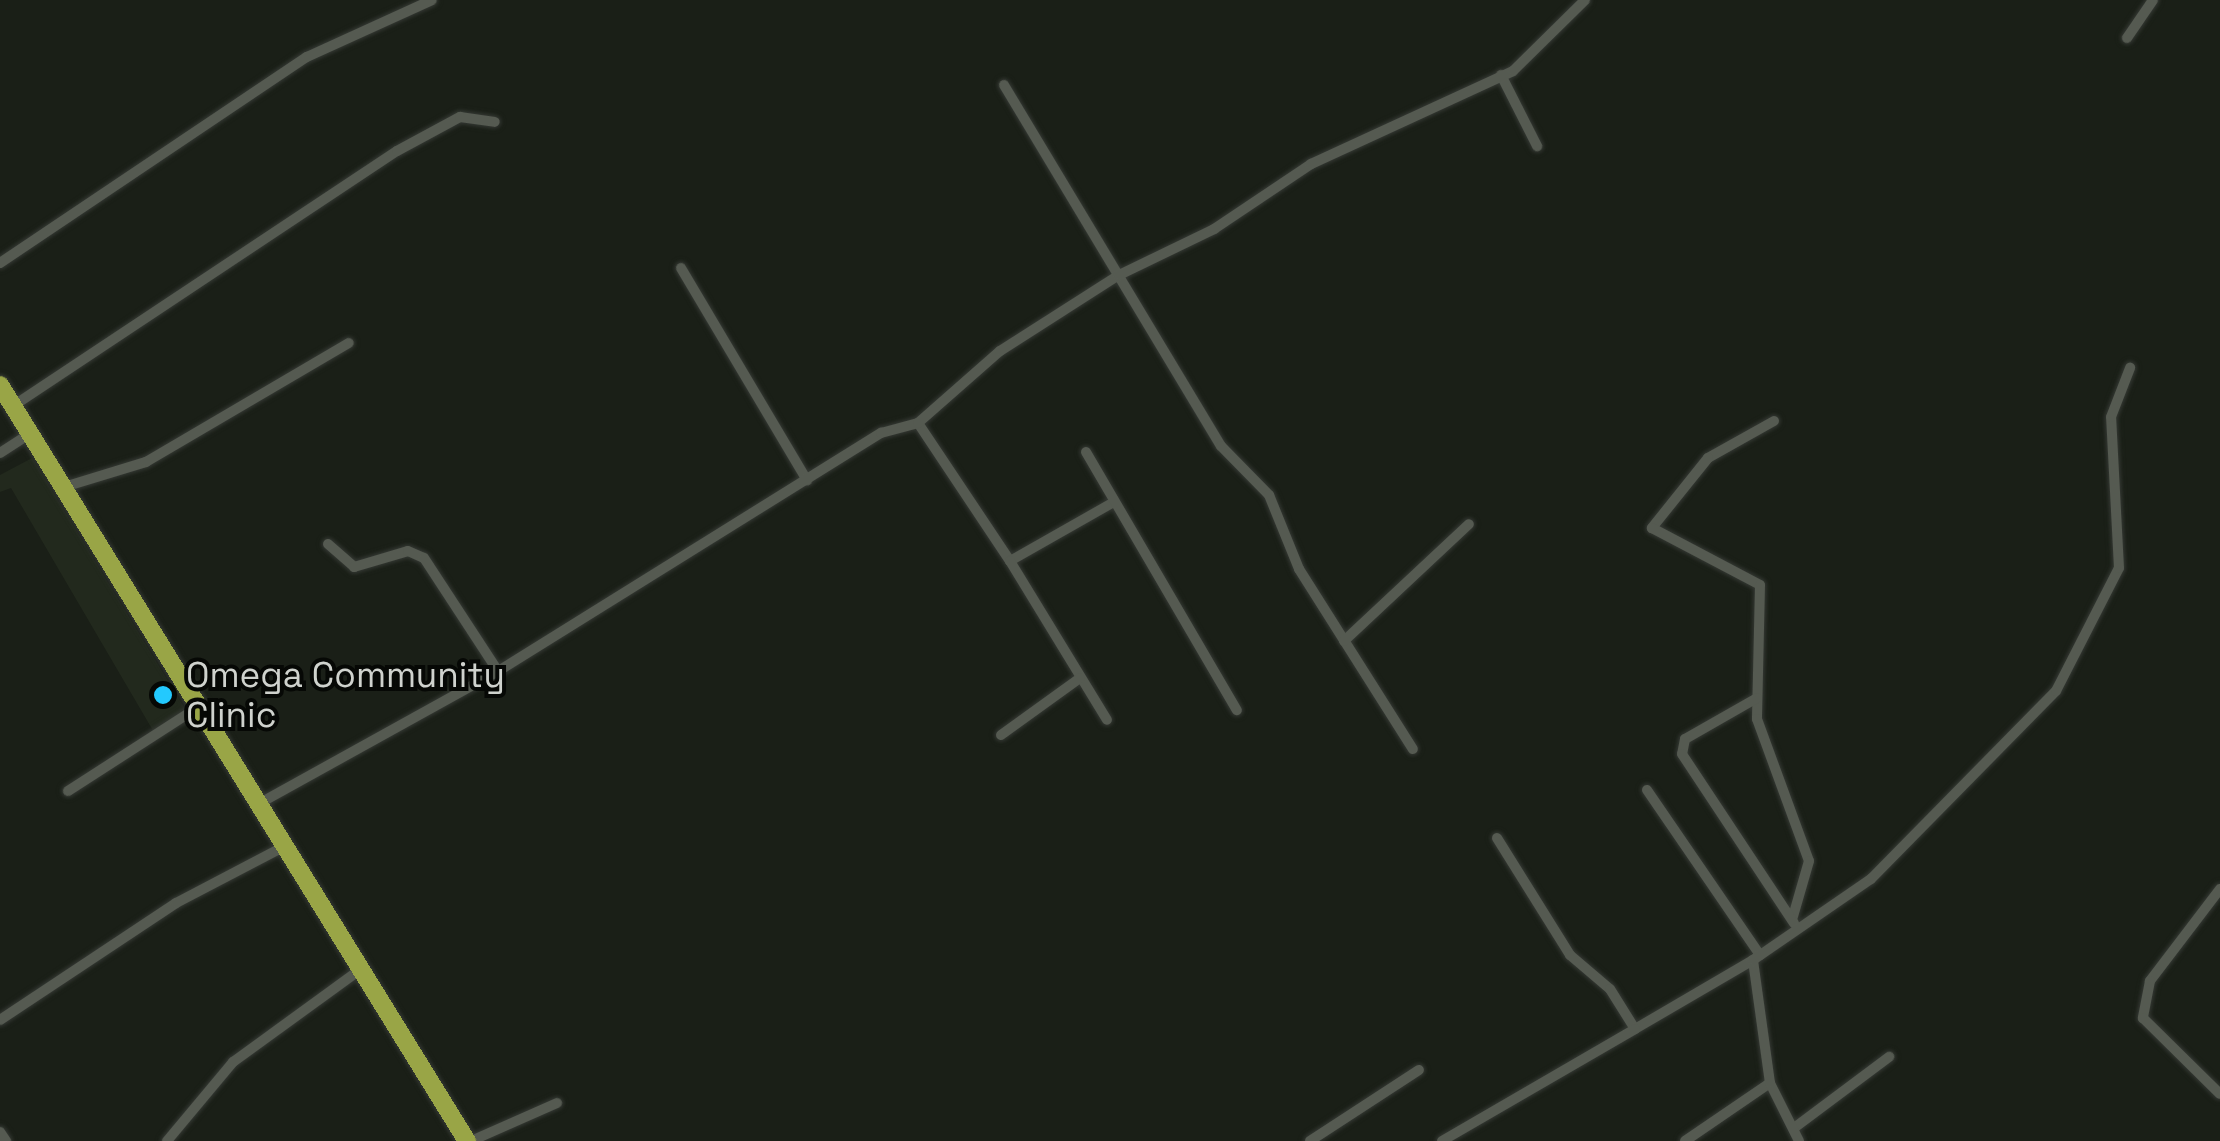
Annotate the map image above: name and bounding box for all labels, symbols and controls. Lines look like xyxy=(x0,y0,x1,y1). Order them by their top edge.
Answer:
place label: Omega Community Clinic xyxy=(186,654,505,736)
marker: Omega Community Clinic xyxy=(150,682,176,708)

